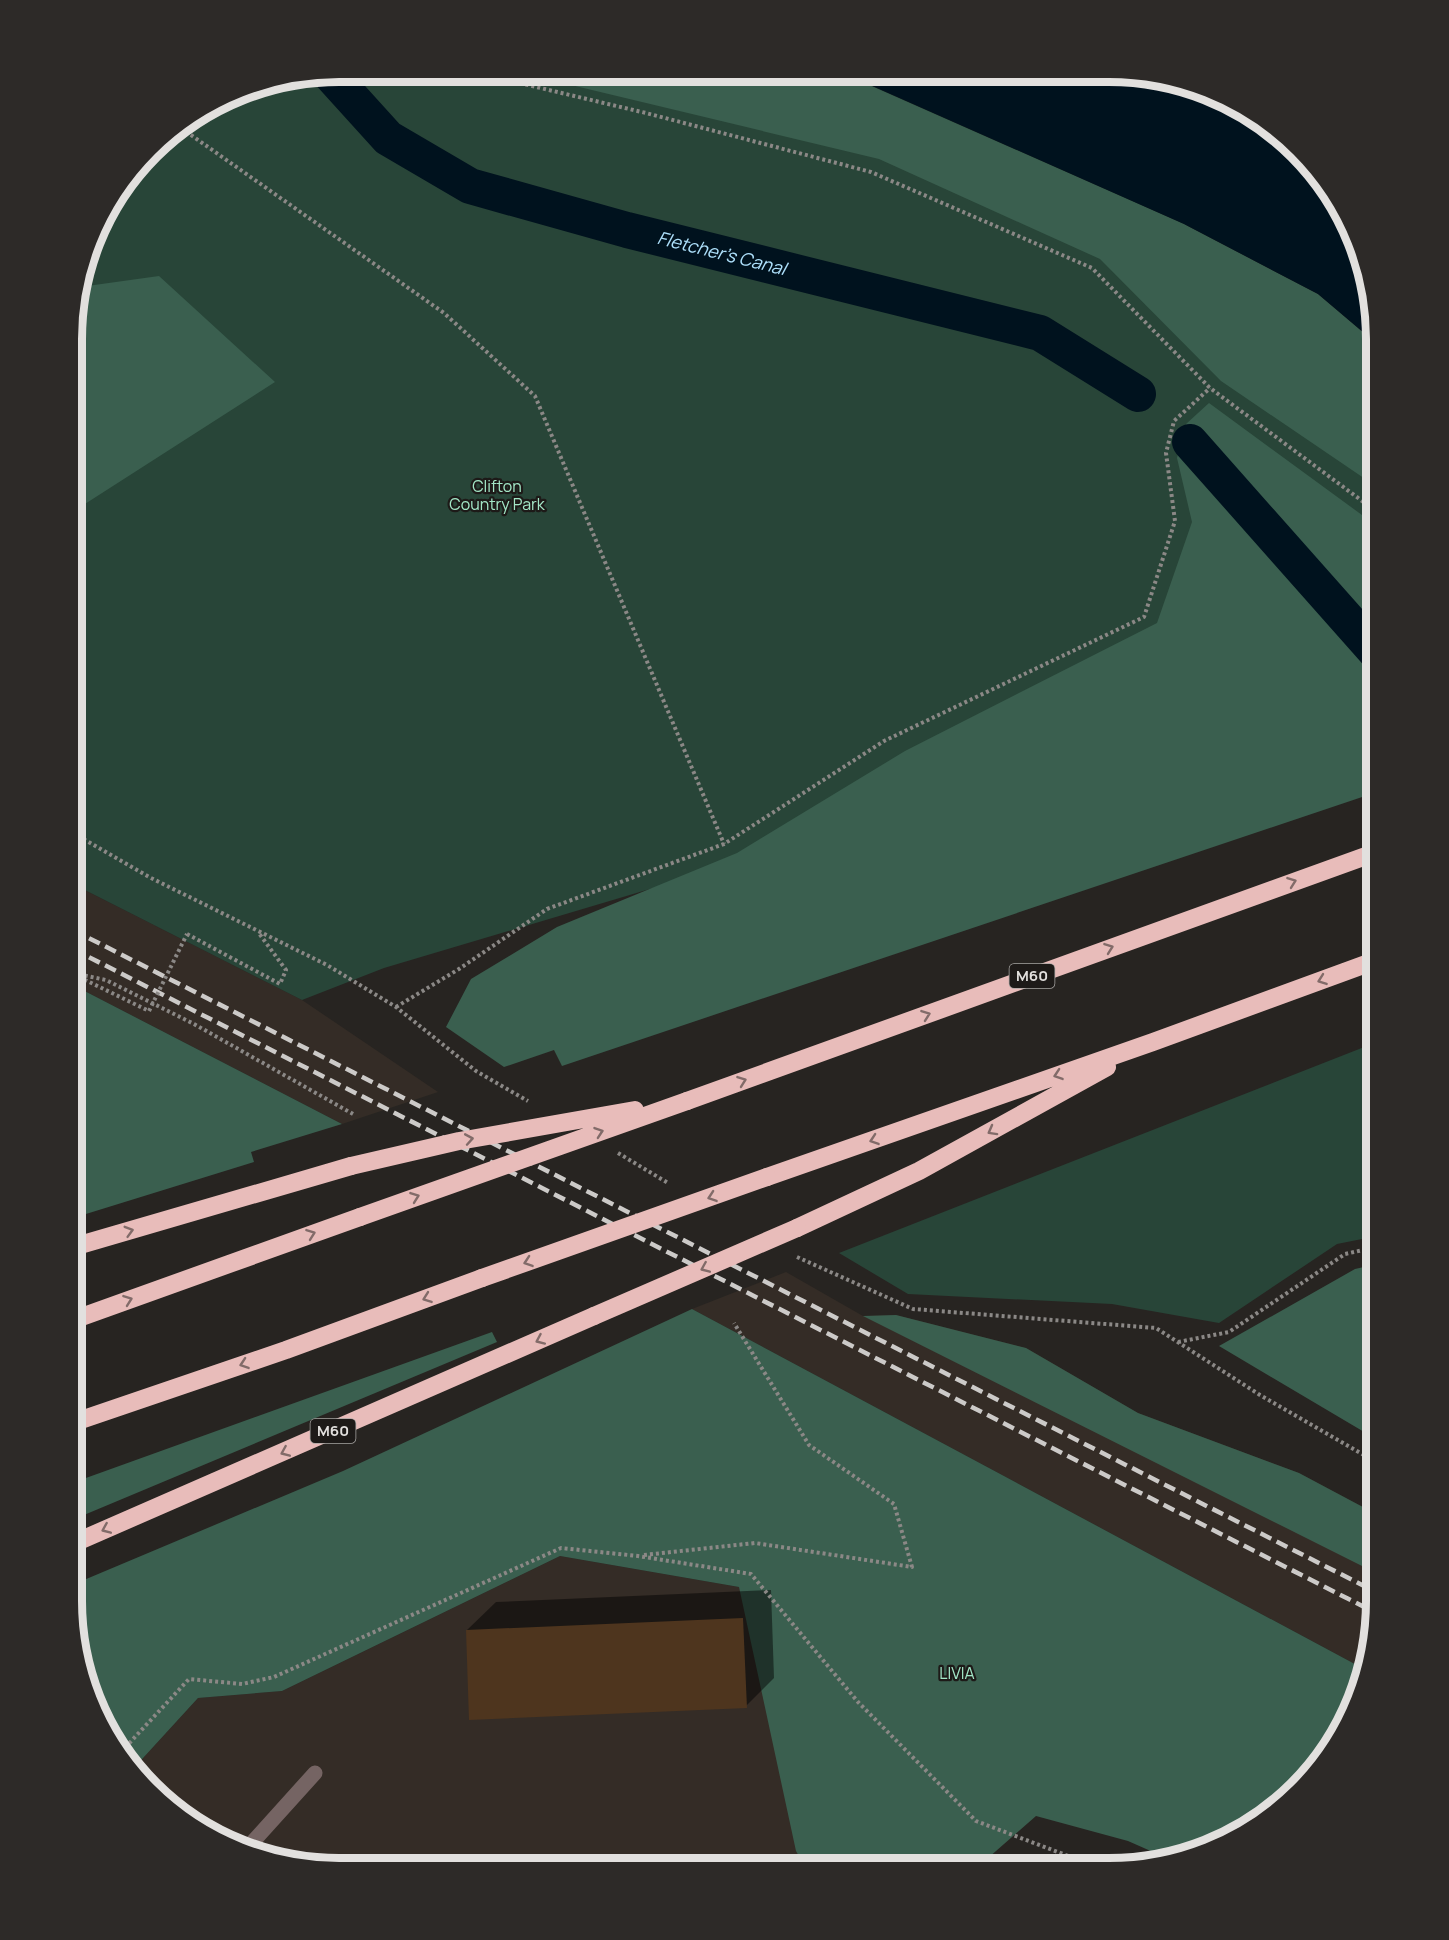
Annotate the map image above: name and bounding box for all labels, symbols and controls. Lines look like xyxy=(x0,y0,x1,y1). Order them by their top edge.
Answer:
water label: Fletcher's Canal xyxy=(655,225,791,281)
park label: Clifton Country Park xyxy=(449,475,546,515)
one-way arrow xyxy=(1287,877,1297,890)
one-way arrow xyxy=(1103,943,1114,956)
road number: M60 xyxy=(1010,964,1054,988)
one-way arrow xyxy=(1317,972,1328,985)
one-way arrow xyxy=(920,1009,931,1022)
one-way arrow xyxy=(1053,1068,1064,1081)
one-way arrow xyxy=(736,1076,747,1088)
one-way arrow xyxy=(988,1124,998,1135)
one-way arrow xyxy=(593,1127,604,1139)
one-way arrow xyxy=(869,1132,880,1145)
one-way arrow xyxy=(464,1133,474,1146)
one-way arrow xyxy=(707,1189,718,1202)
one-way arrow xyxy=(409,1192,420,1205)
one-way arrow xyxy=(123,1226,134,1238)
one-way arrow xyxy=(305,1229,316,1242)
one-way arrow xyxy=(523,1254,534,1267)
one-way arrow xyxy=(700,1261,711,1273)
one-way arrow xyxy=(422,1291,433,1303)
one-way arrow xyxy=(122,1294,133,1307)
one-way arrow xyxy=(535,1332,546,1344)
one-way arrow xyxy=(239,1357,250,1370)
road number: M60 xyxy=(310,1419,356,1443)
one-way arrow xyxy=(280,1445,291,1457)
one-way arrow xyxy=(101,1522,112,1534)
park label: LIVIA xyxy=(939,1662,975,1684)

